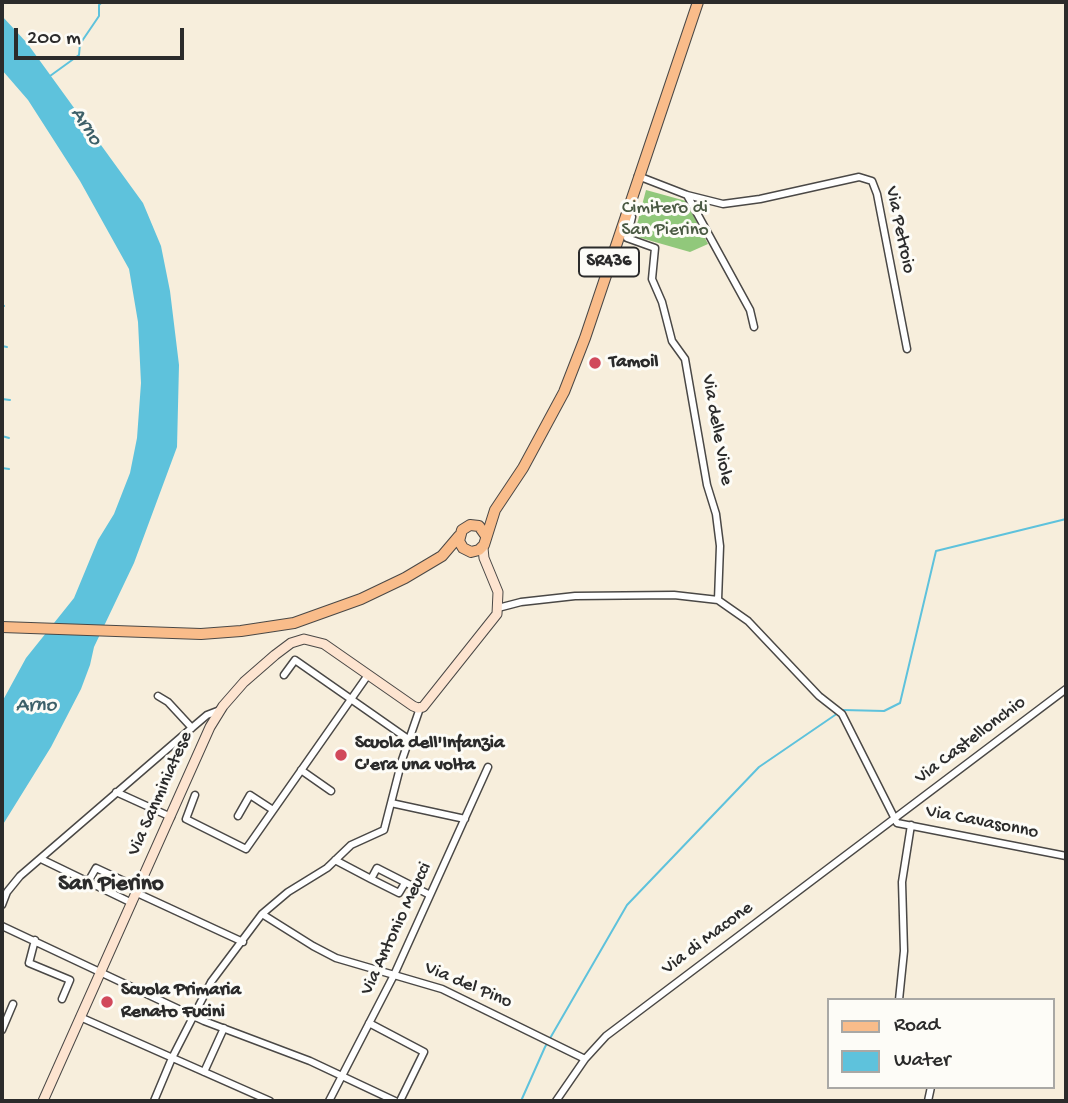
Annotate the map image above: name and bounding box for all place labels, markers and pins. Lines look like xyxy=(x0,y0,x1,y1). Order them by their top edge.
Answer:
place label: Tamoil xyxy=(609,352,659,374)
marker: Tamoil xyxy=(587,355,603,371)
place label: Scuola dell'Infanzia C'era una volta xyxy=(355,733,504,777)
marker: Scuola dell'Infanzia C'era una volta xyxy=(333,747,349,763)
place label: Scuola Primaria Renato Fucini xyxy=(121,980,241,1024)
marker: Scuola Primaria Renato Fucini xyxy=(99,994,115,1010)

